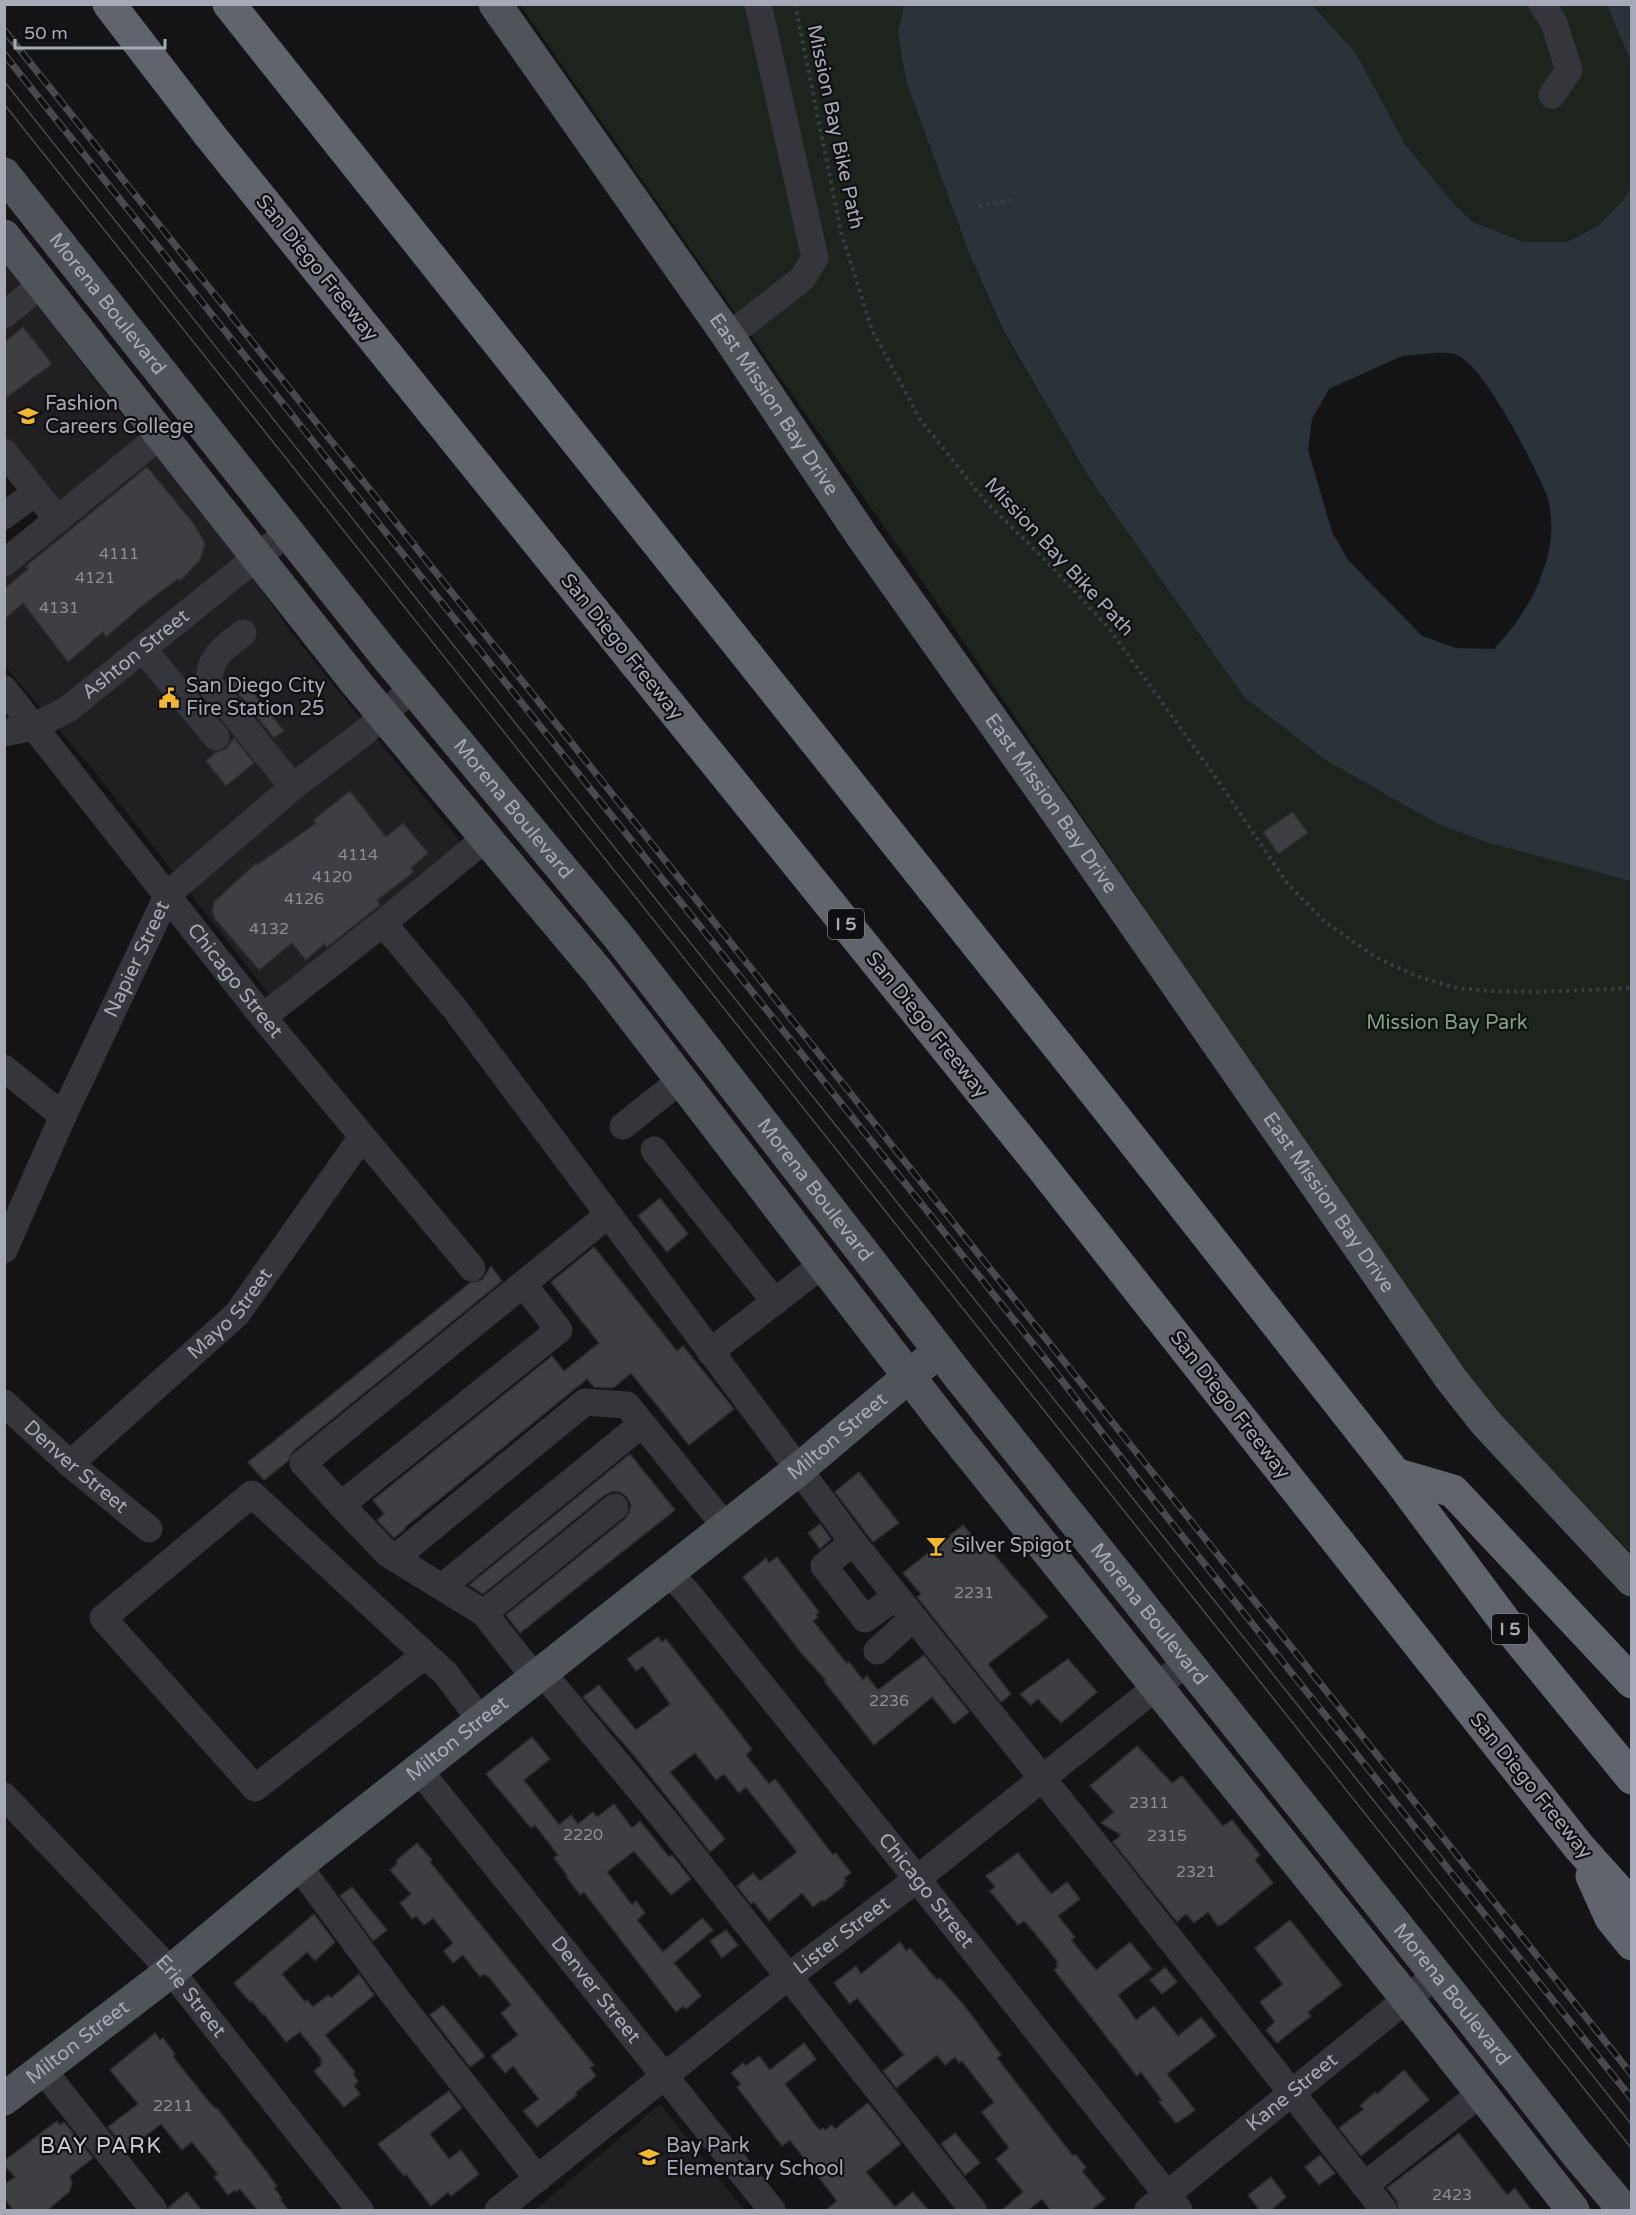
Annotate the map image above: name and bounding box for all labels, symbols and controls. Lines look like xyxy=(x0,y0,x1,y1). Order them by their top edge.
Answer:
scale bar xyxy=(15,12,165,50)
text: 50 m xyxy=(24,22,68,44)
street label: Mission Bay Bike Path xyxy=(802,23,868,231)
street label: San Diego Freeway xyxy=(251,190,383,346)
street label: Morena Boulevard xyxy=(43,228,171,380)
street label: East Mission Bay Drive xyxy=(704,309,843,500)
place label: Fashion Careers College xyxy=(45,392,194,439)
school or university icon: Fashion Careers College xyxy=(16,404,40,428)
street label: Mission Bay Bike Path xyxy=(979,473,1139,641)
house number: 4111 xyxy=(99,544,139,564)
house number: 4121 xyxy=(75,568,115,588)
street label: San Diego Freeway xyxy=(556,569,688,725)
house number: 4131 xyxy=(39,598,79,618)
street label: Ashton Street xyxy=(77,604,195,705)
place label: San Diego City Fire Station 25 xyxy=(186,674,325,721)
public building icon: San Diego City Fire Station 25 xyxy=(157,686,181,710)
street label: East Mission Bay Drive xyxy=(979,709,1122,898)
street label: Morena Boulevard xyxy=(448,734,578,884)
house number: 4114 xyxy=(338,845,378,865)
house number: 4120 xyxy=(312,867,352,887)
house number: 4126 xyxy=(284,889,324,909)
street label: Napier Street xyxy=(99,897,175,1021)
road number: I 5 xyxy=(828,909,864,939)
street label: Chicago Street xyxy=(182,918,288,1044)
house number: 4132 xyxy=(249,919,289,939)
street label: San Diego Freeway xyxy=(861,947,993,1103)
park label: Mission Bay Park xyxy=(1366,1011,1528,1035)
street label: East Mission Bay Drive xyxy=(1258,1108,1399,1297)
street label: Morena Boulevard xyxy=(752,1114,878,1266)
street label: Mayo Street xyxy=(183,1263,278,1365)
street label: San Diego Freeway xyxy=(1165,1326,1295,1484)
street label: Milton Street xyxy=(783,1387,893,1485)
street label: Denver Street xyxy=(19,1415,133,1519)
bar icon: Silver Spigot xyxy=(924,1534,948,1558)
place label: Silver Spigot xyxy=(953,1534,1072,1558)
street label: Morena Boulevard xyxy=(1085,1539,1213,1690)
house number: 2231 xyxy=(954,1583,994,1603)
road number: I 5 xyxy=(1492,1614,1528,1644)
street label: Milton Street xyxy=(402,1691,514,1787)
house number: 2236 xyxy=(869,1691,909,1711)
street label: San Diego Freeway xyxy=(1465,1708,1597,1864)
house number: 2311 xyxy=(1129,1793,1169,1813)
house number: 2220 xyxy=(563,1825,603,1845)
house number: 2315 xyxy=(1147,1826,1187,1846)
street label: Chicago Street xyxy=(873,1828,979,1953)
house number: 2321 xyxy=(1176,1862,1216,1882)
street label: Lister Street xyxy=(789,1891,895,1980)
street label: Morena Boulevard xyxy=(1388,1919,1515,2070)
street label: Denver Street xyxy=(545,1932,646,2048)
street label: Erie Street xyxy=(150,1950,231,2043)
street label: Milton Street xyxy=(22,1995,134,2089)
street label: Kane Street xyxy=(1242,2048,1343,2137)
house number: 2211 xyxy=(153,2096,193,2116)
district label: BAY PARK xyxy=(40,2133,162,2159)
place label: Bay Park Elementary School xyxy=(666,2134,844,2181)
school or university icon: Bay Park Elementary School xyxy=(637,2145,661,2169)
house number: 2423 xyxy=(1432,2185,1472,2205)

